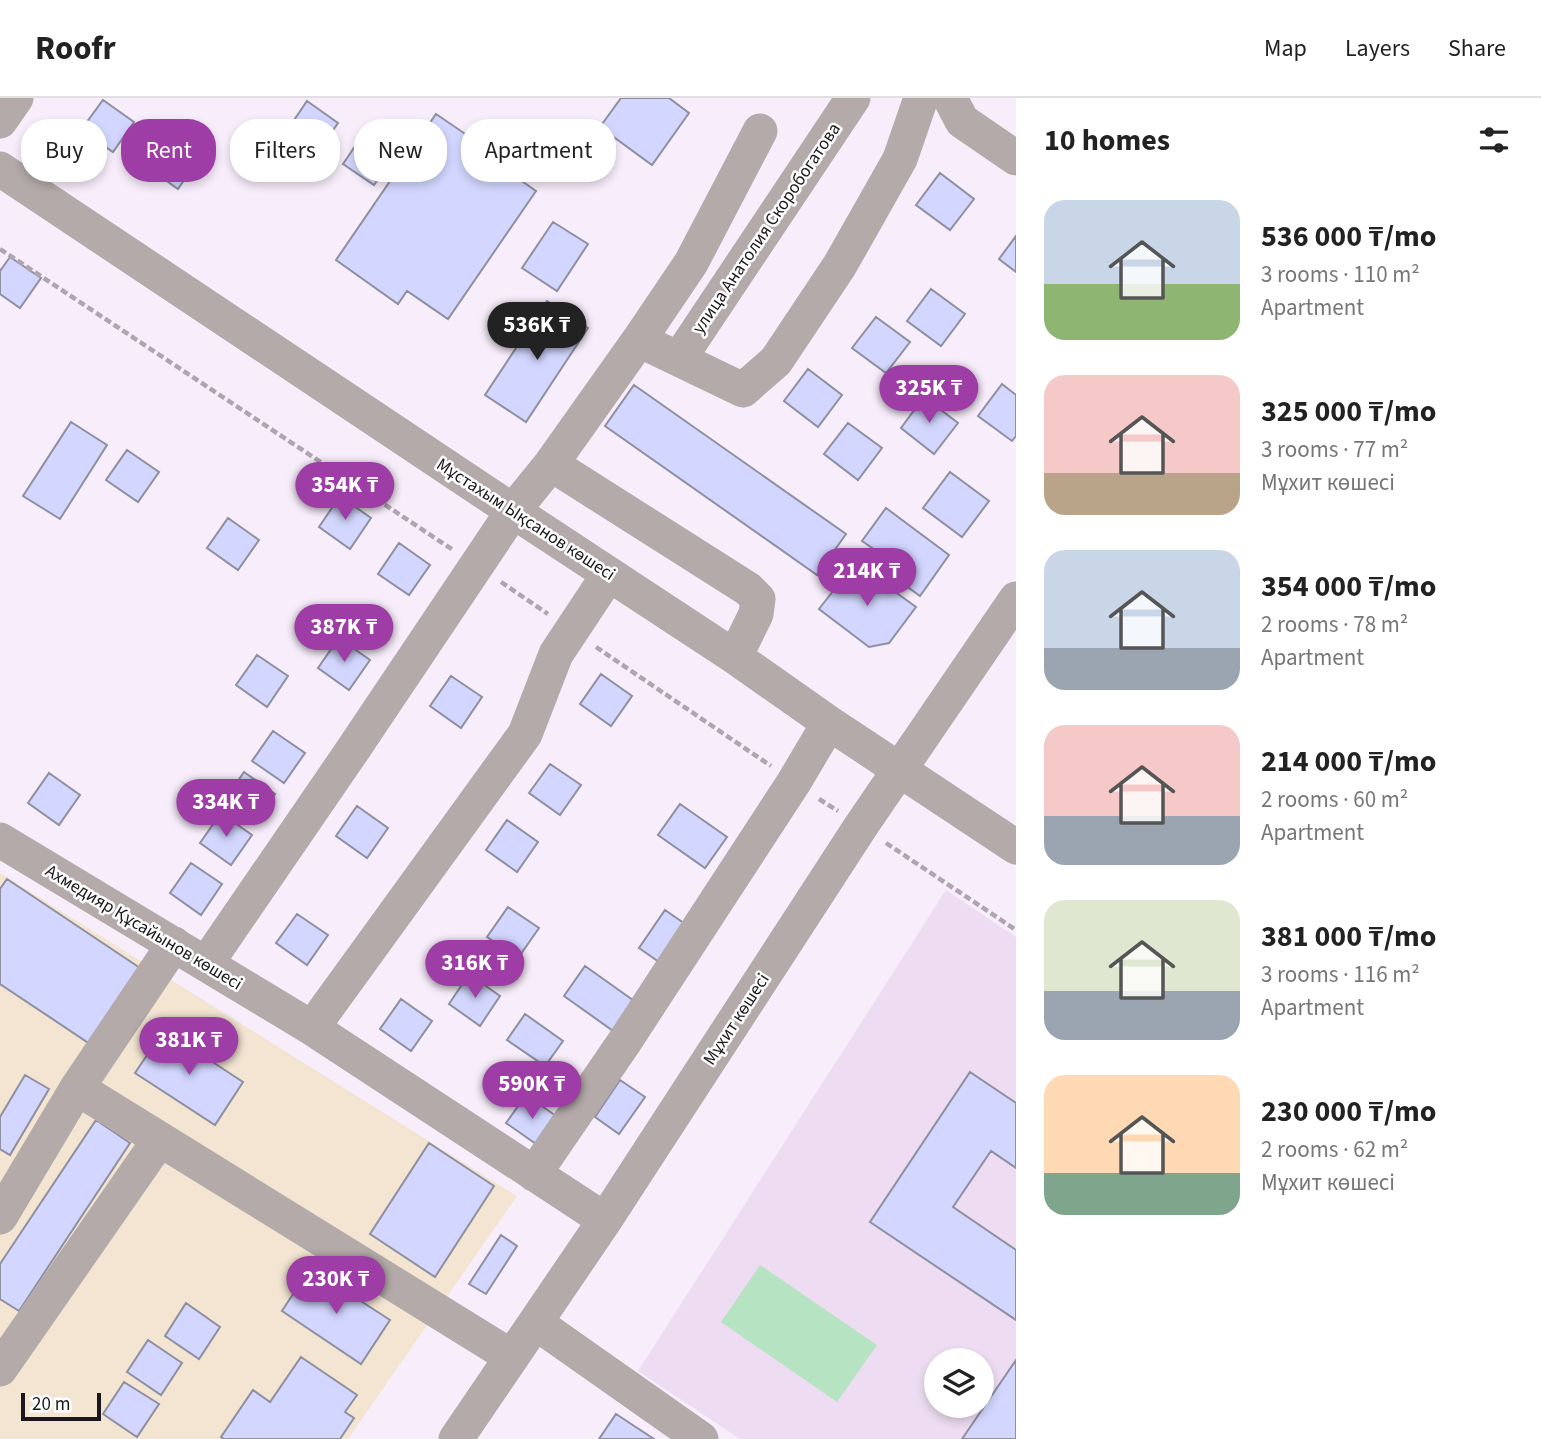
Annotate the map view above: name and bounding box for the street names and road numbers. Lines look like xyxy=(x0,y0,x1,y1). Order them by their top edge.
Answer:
street label: улица Анатолия Скоробогатова xyxy=(686,118,847,339)
street label: Мұстахым Ықсанов көшесі xyxy=(431,452,620,587)
street label: Ахмедияр Құсайынов көшесі xyxy=(41,859,247,996)
street label: Мұхит көшесі xyxy=(697,968,775,1070)

